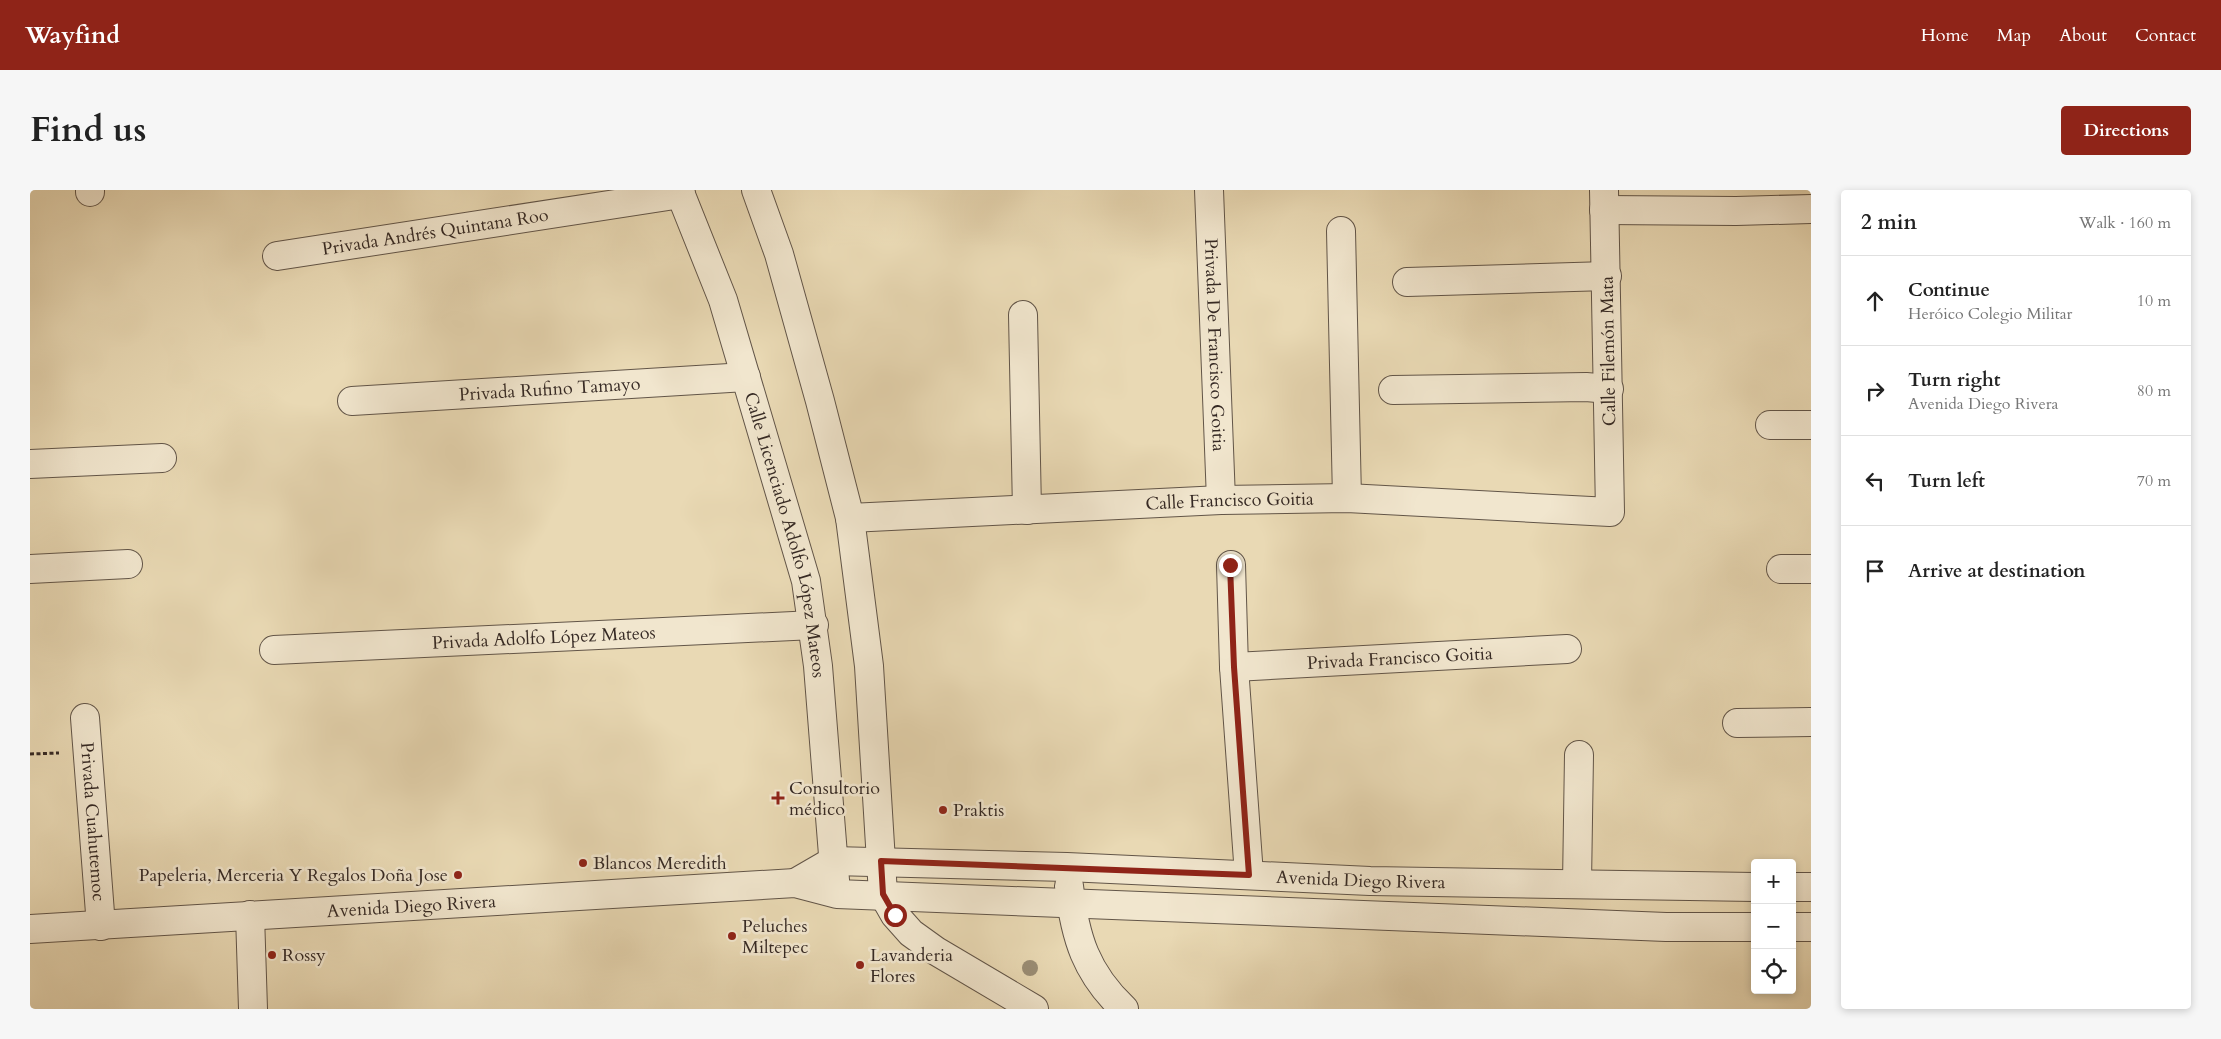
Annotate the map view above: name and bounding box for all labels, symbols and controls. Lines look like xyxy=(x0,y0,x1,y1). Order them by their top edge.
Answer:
text: Wayfind xyxy=(25,19,120,52)
text: Home xyxy=(1921,23,1969,48)
text: Map xyxy=(1997,23,2031,48)
text: About xyxy=(2059,23,2107,48)
text: Contact xyxy=(2135,23,2196,48)
text: Find us xyxy=(30,106,146,154)
button: Directions xyxy=(2061,106,2191,155)
street label: Privada Andrés Quintana Roo xyxy=(320,202,550,262)
text: 2 min xyxy=(1861,208,1917,237)
text: Walk · 160 m xyxy=(2079,212,2171,234)
street label: Privada De Francisco Goitia xyxy=(1198,238,1231,452)
street label: Calle Filemón Mata xyxy=(1595,276,1622,426)
text: Continue xyxy=(1908,277,1990,303)
icon: ahead xyxy=(1861,287,1889,315)
text: 10 m xyxy=(2137,290,2171,312)
text: Heróico Colegio Militar xyxy=(1908,303,2072,325)
text: Turn right xyxy=(1908,367,2000,393)
street label: Privada Rufino Tamayo xyxy=(458,371,642,407)
icon: right xyxy=(1861,377,1889,405)
text: 80 m xyxy=(2137,380,2171,402)
street label: Calle Licenciado Adolfo López Mateos xyxy=(738,389,831,679)
text: Avenida Diego Rivera xyxy=(1908,393,2058,415)
icon: left xyxy=(1861,467,1889,495)
text: Turn left xyxy=(1908,468,1985,494)
text: 70 m xyxy=(2137,470,2171,492)
street label: Calle Francisco Goitia xyxy=(1145,487,1314,517)
route end xyxy=(1219,554,1242,577)
icon: arrive xyxy=(1861,557,1889,585)
text: Arrive at destination xyxy=(1908,558,2085,584)
street label: Privada Adolfo López Mateos xyxy=(431,620,656,656)
street label: Privada Francisco Goitia xyxy=(1306,641,1494,676)
street label: Privada Cuahutemoc xyxy=(74,741,111,902)
place label: Consultorio médico xyxy=(789,776,880,822)
marker: Consultorio médico xyxy=(771,791,785,805)
place label: Praktis xyxy=(953,798,1004,823)
marker: Praktis xyxy=(937,804,949,816)
place label: Blancos Meredith xyxy=(593,851,727,876)
marker: Blancos Meredith xyxy=(577,857,589,869)
map controls xyxy=(1751,859,1796,994)
button: + xyxy=(1751,859,1796,904)
place label: Papeleria, Merceria Y Regalos Doña Jose xyxy=(139,863,448,888)
street label: Avenida Diego Rivera xyxy=(1276,865,1446,895)
marker: Papeleria, Merceria Y Regalos Doña Jose xyxy=(452,869,464,881)
street label: Avenida Diego Rivera xyxy=(326,889,497,924)
route start xyxy=(884,904,907,927)
button: − xyxy=(1751,904,1796,949)
place label: Peluches Miltepec xyxy=(742,914,808,960)
marker: Peluches Miltepec xyxy=(726,930,738,942)
place label: Rossy xyxy=(282,943,326,968)
place label: Lavanderia Flores xyxy=(870,943,953,989)
marker: Rossy xyxy=(266,949,278,961)
button: locate xyxy=(1751,949,1796,994)
marker: Lavanderia Flores xyxy=(854,959,866,971)

